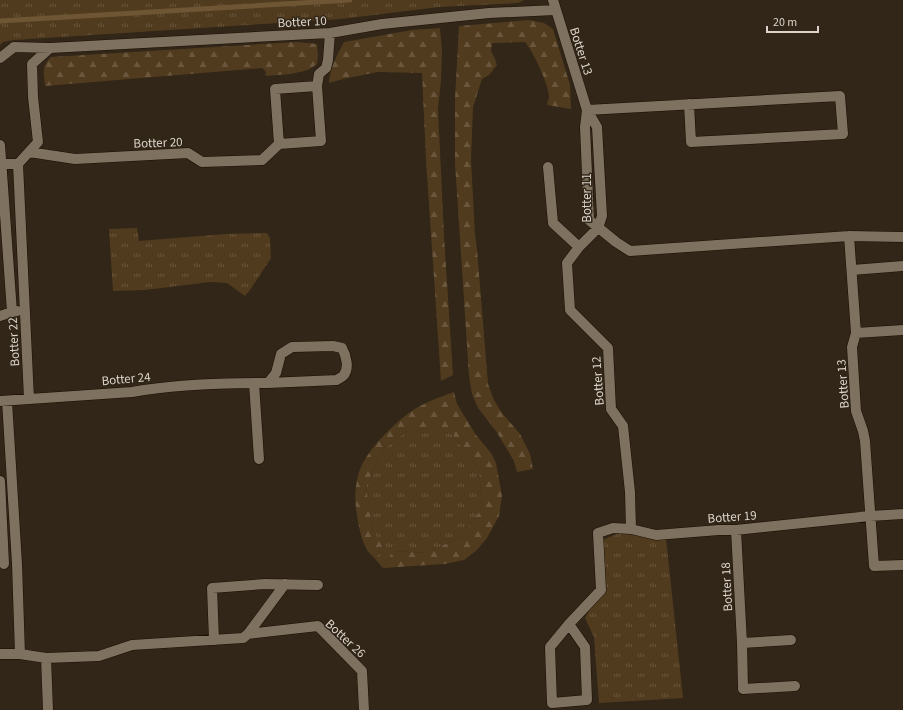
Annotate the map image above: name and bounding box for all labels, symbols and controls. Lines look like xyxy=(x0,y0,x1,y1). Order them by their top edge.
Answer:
scale bar xyxy=(767,8,818,34)
street label: Botter 10 xyxy=(277,12,327,32)
text: 20 m xyxy=(773,14,797,31)
street label: Botter 13 xyxy=(565,25,597,78)
street label: Botter 20 xyxy=(133,133,183,153)
street label: Botter 11 xyxy=(578,173,596,223)
street label: Botter 22 xyxy=(4,317,24,367)
street label: Botter 12 xyxy=(587,356,609,406)
street label: Botter 13 xyxy=(832,359,854,409)
street label: Botter 24 xyxy=(101,368,152,390)
street label: Botter 19 xyxy=(707,506,757,528)
street label: Botter 18 xyxy=(717,562,737,612)
street label: Botter 26 xyxy=(321,615,369,662)

